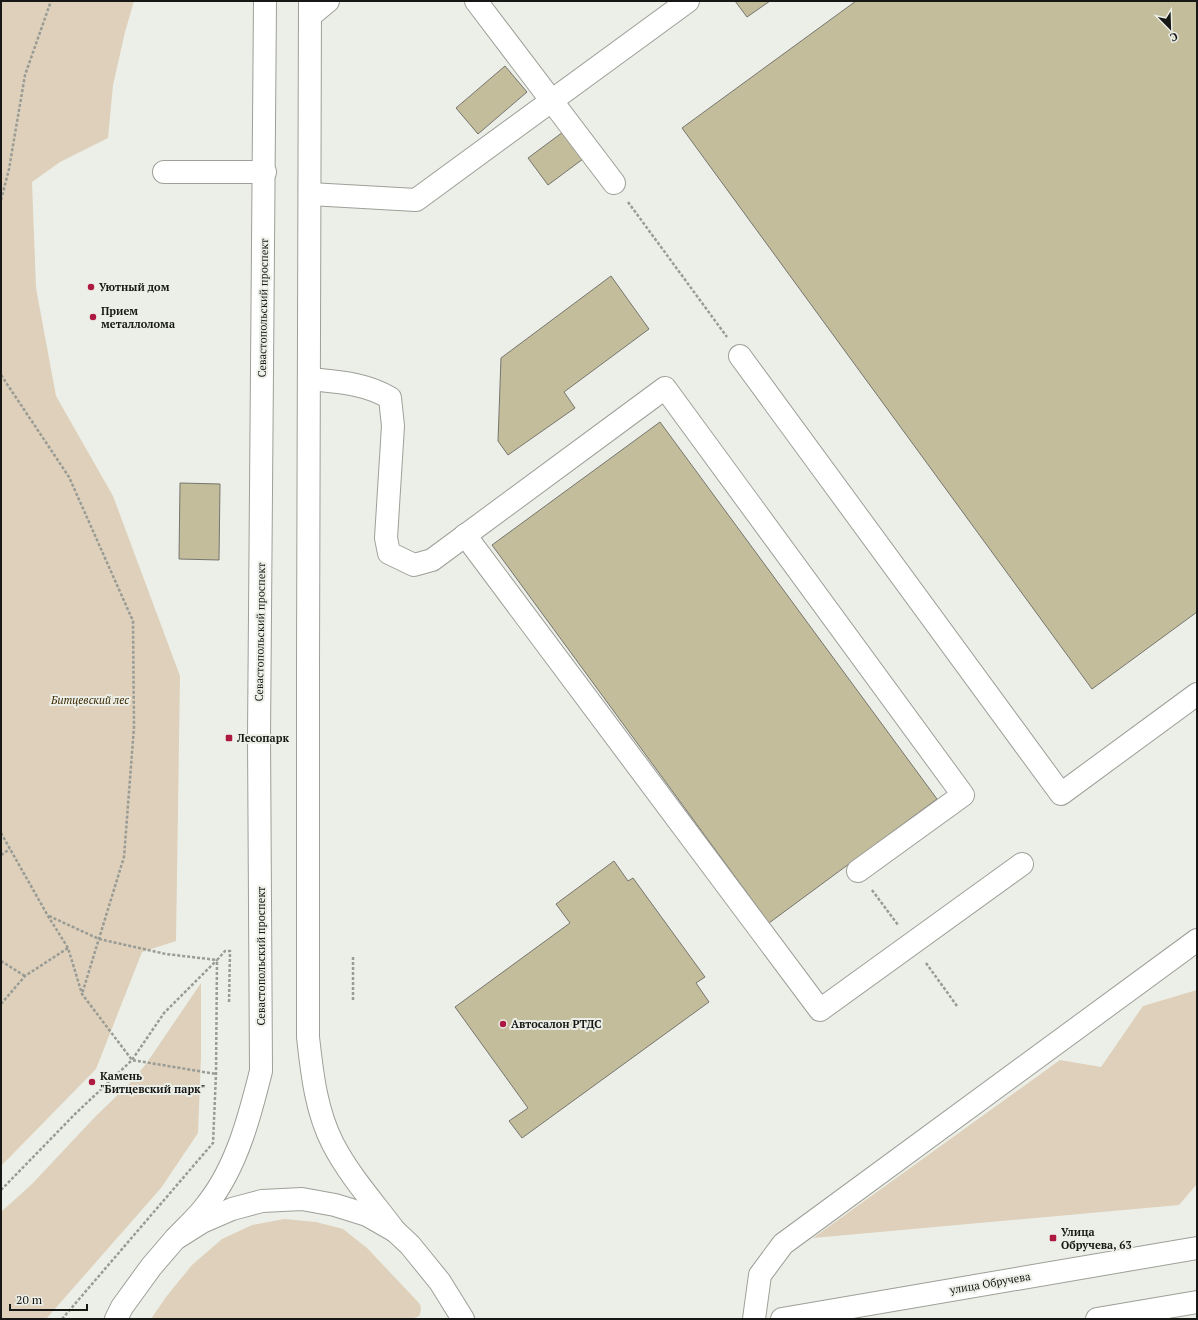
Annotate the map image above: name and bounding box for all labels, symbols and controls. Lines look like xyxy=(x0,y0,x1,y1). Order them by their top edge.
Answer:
north arrow xyxy=(1150,8,1190,48)
text: С xyxy=(1168,29,1180,45)
street label: Севастопольский проспект xyxy=(255,238,271,378)
place label: Уютный дом xyxy=(99,280,170,294)
marker: Уютный дом xyxy=(86,282,96,292)
place label: Прием металлолома xyxy=(101,304,175,331)
marker: Прием металлолома xyxy=(88,312,98,322)
street label: Севастопольский проспект xyxy=(252,562,268,702)
park label: Битцевский лес xyxy=(50,693,129,707)
place label: Лесопарк xyxy=(236,731,289,745)
marker: Лесопарк xyxy=(224,733,234,743)
street label: Севастопольский проспект xyxy=(254,886,268,1026)
place label: Автосалон РТДС xyxy=(511,1017,601,1031)
marker: Автосалон РТДС xyxy=(498,1019,508,1029)
place label: Камень "Битцевский парк" xyxy=(100,1069,205,1096)
marker: Камень "Битцевский парк" xyxy=(87,1077,97,1087)
place label: Улица Обручева, 63 xyxy=(1061,1225,1132,1252)
marker: Улица Обручева, 63 xyxy=(1048,1233,1058,1243)
street label: улица Обручева xyxy=(948,1269,1032,1297)
scale bar xyxy=(10,1286,87,1312)
text: 20 m xyxy=(16,1292,43,1307)

